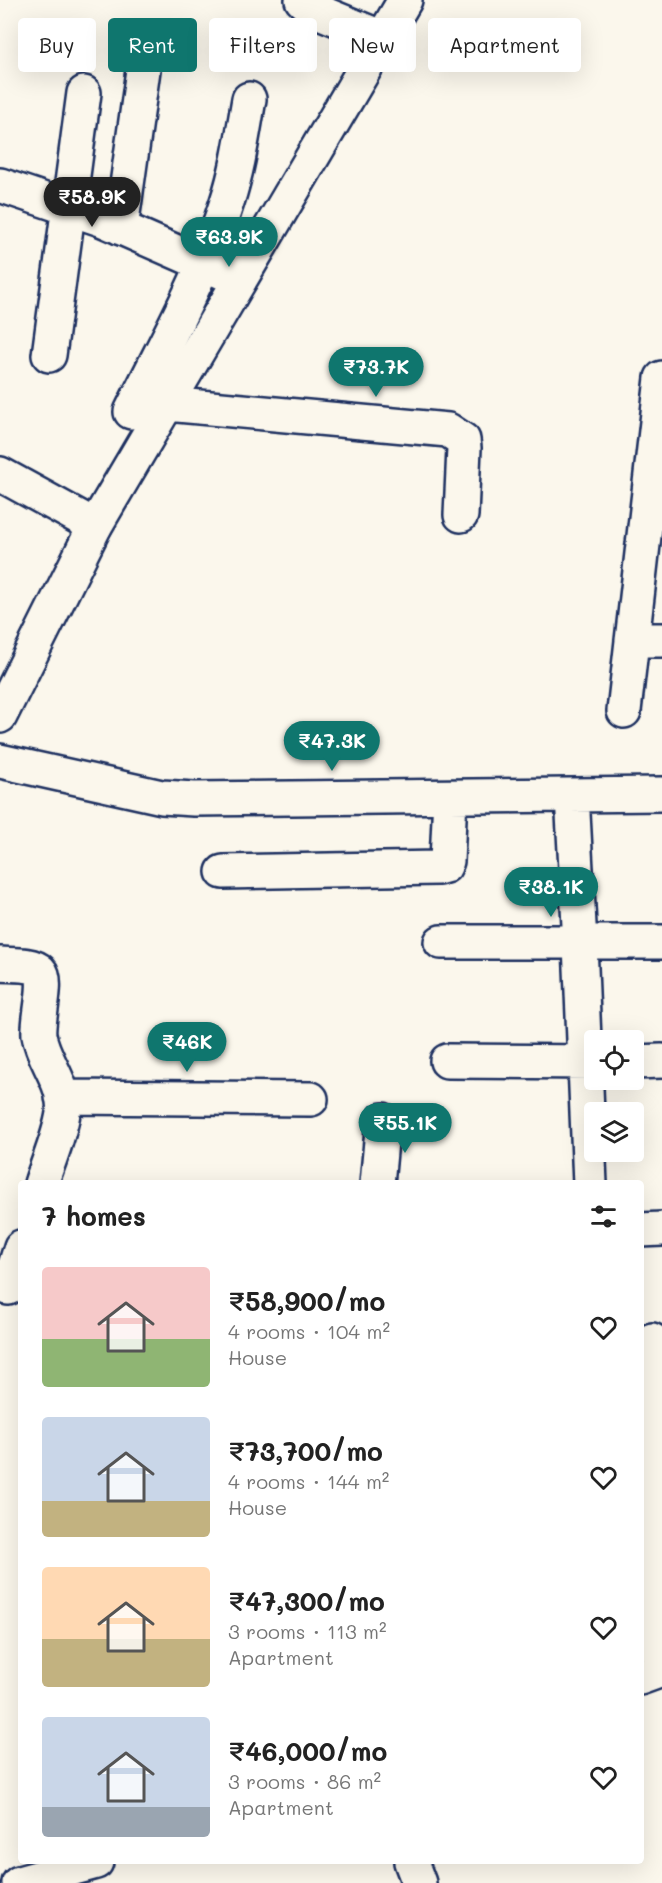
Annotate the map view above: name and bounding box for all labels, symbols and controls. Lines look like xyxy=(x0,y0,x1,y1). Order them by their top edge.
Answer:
chip: Buy xyxy=(18,18,96,72)
chip: Rent xyxy=(108,18,197,72)
chip: Filters xyxy=(209,18,317,72)
chip: New xyxy=(329,18,416,72)
chip: Apartment xyxy=(428,18,581,72)
pin: ₹58.9K xyxy=(43,177,141,228)
text: ₹58.9K xyxy=(58,183,126,209)
pin: ₹63.9K xyxy=(180,217,278,268)
text: ₹63.9K xyxy=(195,223,263,249)
pin: ₹73.7K xyxy=(327,347,425,398)
text: ₹73.7K xyxy=(343,353,409,379)
pin: ₹47.3K xyxy=(283,721,381,772)
text: ₹47.3K xyxy=(298,727,366,753)
pin: ₹38.1K xyxy=(502,867,600,918)
text: ₹38.1K xyxy=(518,873,584,899)
pin: ₹46K xyxy=(151,1022,223,1073)
text: ₹46K xyxy=(161,1028,213,1054)
map controls xyxy=(584,1030,644,1162)
button: locate xyxy=(584,1030,644,1090)
button: layers xyxy=(584,1102,644,1162)
pin: ₹55.1K xyxy=(356,1103,454,1154)
text: ₹55.1K xyxy=(373,1109,437,1135)
text: 7 homes xyxy=(42,1199,146,1233)
icon: filters xyxy=(587,1200,620,1233)
text: ₹58,900/mo xyxy=(228,1284,385,1318)
icon: home xyxy=(90,1291,162,1363)
icon: heart xyxy=(587,1311,620,1344)
text: 4 rooms · 104 m² xyxy=(228,1318,390,1344)
text: House xyxy=(228,1344,287,1370)
text: ₹73,700/mo xyxy=(228,1434,383,1468)
icon: home xyxy=(90,1441,162,1513)
icon: heart xyxy=(587,1461,620,1494)
text: 4 rooms · 144 m² xyxy=(228,1468,389,1494)
text: House xyxy=(228,1494,287,1520)
text: ₹47,300/mo xyxy=(228,1584,385,1618)
icon: home xyxy=(90,1591,162,1663)
icon: heart xyxy=(587,1611,620,1644)
text: 3 rooms · 113 m² xyxy=(228,1618,387,1644)
text: Apartment xyxy=(228,1644,334,1670)
text: ₹46,000/mo xyxy=(228,1734,387,1768)
icon: home xyxy=(90,1741,162,1813)
icon: heart xyxy=(587,1761,620,1794)
text: 3 rooms · 86 m² xyxy=(228,1768,381,1794)
text: Apartment xyxy=(228,1794,334,1820)

